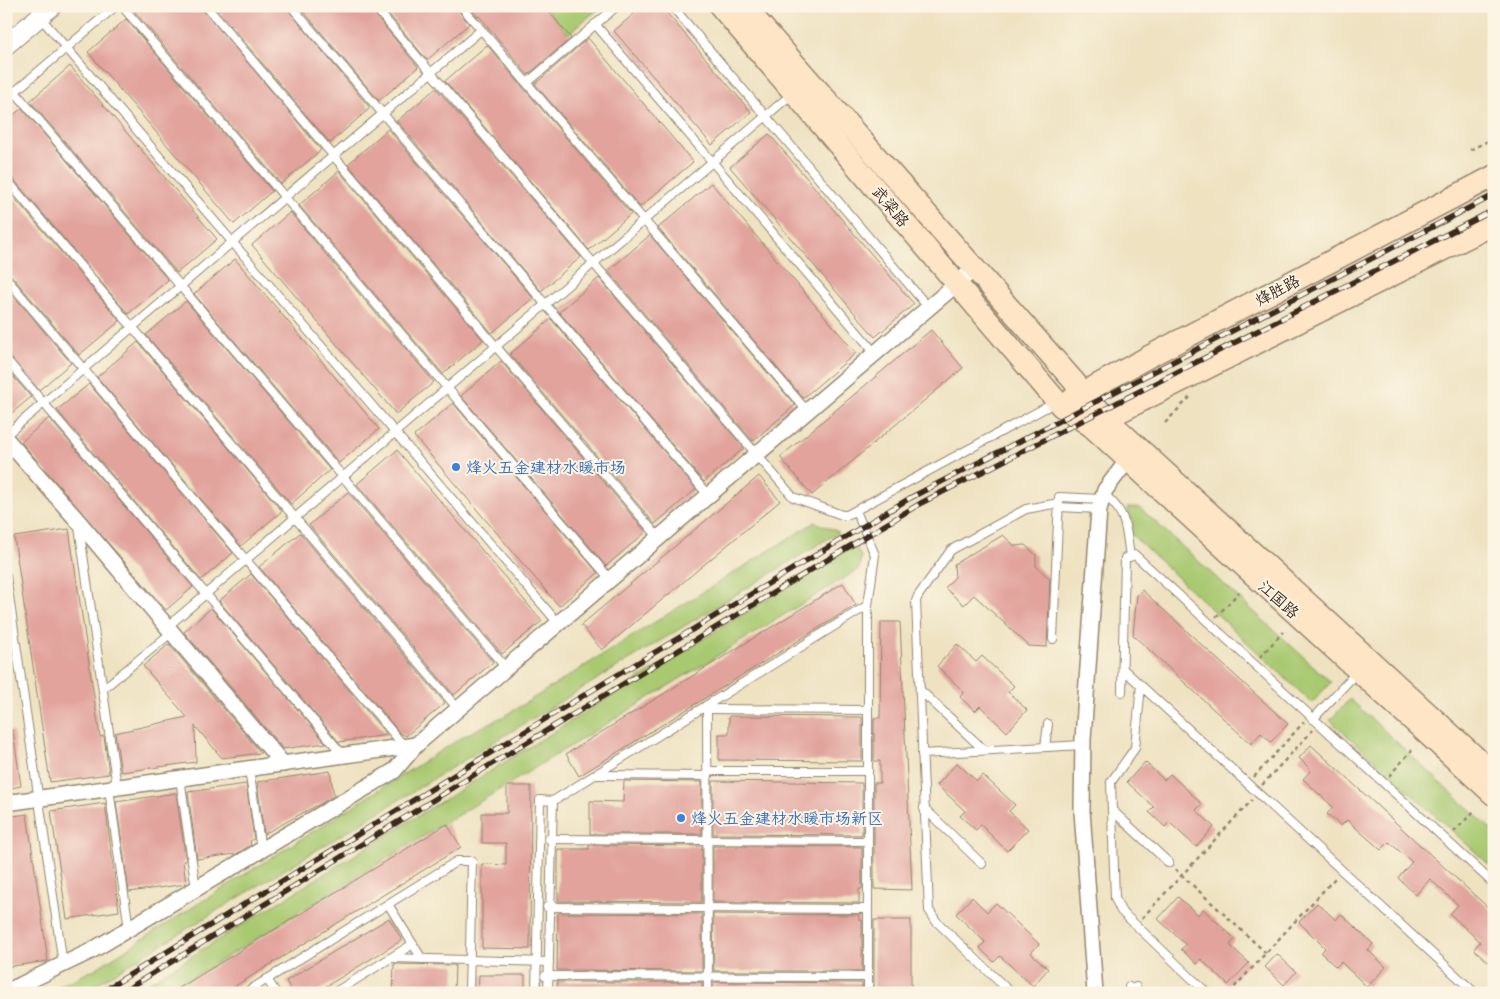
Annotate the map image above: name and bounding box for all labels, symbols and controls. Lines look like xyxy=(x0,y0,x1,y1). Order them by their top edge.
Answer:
street label: 武梁路 xyxy=(866,181,914,232)
street label: 烽胜路 xyxy=(1251,270,1304,312)
place label: 烽火五金建材水暖市场 xyxy=(466,457,626,479)
marker: 烽火五金建材水暖市场 xyxy=(450,461,462,473)
street label: 江国路 xyxy=(1253,576,1304,624)
place label: 烽火五金建材水暖市场新区 xyxy=(691,808,883,830)
marker: 烽火五金建材水暖市场新区 xyxy=(675,812,687,824)

